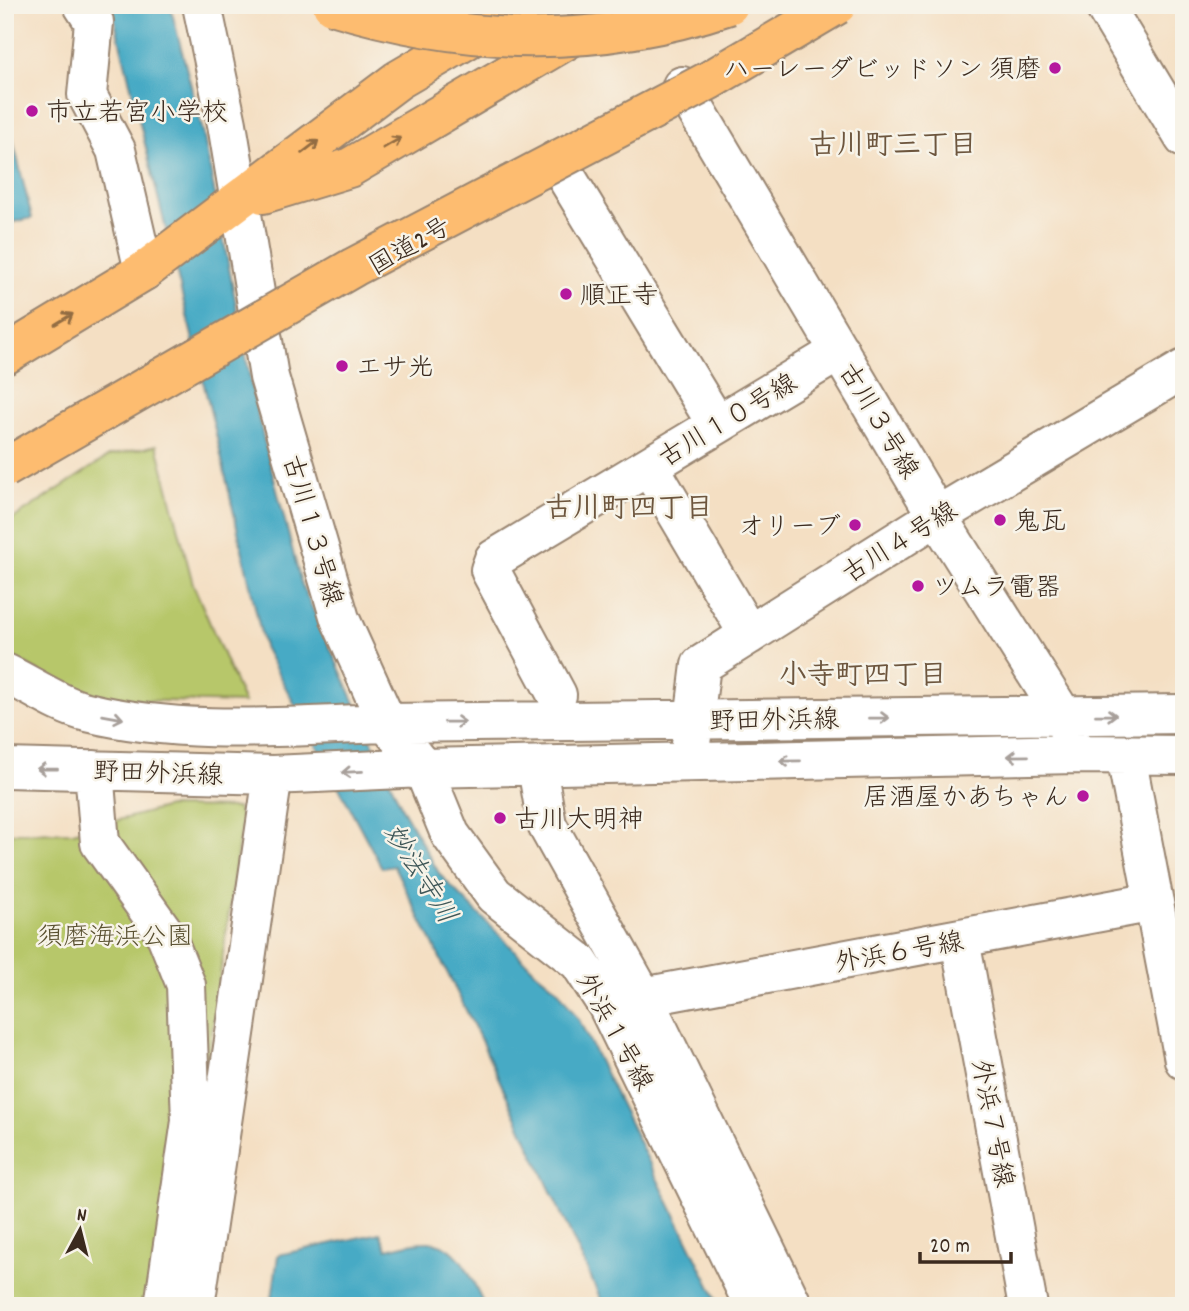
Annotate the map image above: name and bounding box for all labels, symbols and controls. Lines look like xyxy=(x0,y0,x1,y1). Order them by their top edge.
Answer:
place label: ハーレーダビッドソン 須磨 xyxy=(724,53,1041,90)
marker: ハーレーダビッドソン 須磨 xyxy=(1047,60,1063,76)
place label: 市立若宮小学校 xyxy=(46,96,228,133)
marker: 市立若宮小学校 xyxy=(24,103,40,119)
district label: 古川町三丁目 xyxy=(809,128,977,168)
one-way arrow xyxy=(382,135,402,149)
one-way arrow xyxy=(300,140,319,155)
street label: 国道2号 xyxy=(363,210,459,286)
place label: 順正寺 xyxy=(580,279,658,316)
marker: 順正寺 xyxy=(558,286,574,302)
one-way arrow xyxy=(53,312,73,326)
place label: エサ光 xyxy=(356,351,434,388)
street label: 古川３号線 xyxy=(828,357,926,487)
marker: エサ光 xyxy=(334,358,350,374)
street label: 古川１０号線 xyxy=(652,366,805,478)
street label: 古川１３号線 xyxy=(271,451,350,611)
district label: 古川町四丁目 xyxy=(545,491,713,531)
street label: 古川４号線 xyxy=(836,494,966,594)
place label: 鬼瓦 xyxy=(1014,505,1066,542)
place label: オリーブ xyxy=(738,510,841,547)
marker: 鬼瓦 xyxy=(992,512,1008,528)
marker: オリーブ xyxy=(847,517,863,533)
place label: ツムラ電器 xyxy=(932,571,1061,608)
marker: ツムラ電器 xyxy=(910,578,926,594)
district label: 小寺町四丁目 xyxy=(779,658,947,698)
street label: 野田外浜線 xyxy=(709,703,839,742)
one-way arrow xyxy=(1094,709,1117,722)
one-way arrow xyxy=(101,711,124,724)
one-way arrow xyxy=(867,711,890,725)
one-way arrow xyxy=(443,715,466,729)
one-way arrow xyxy=(1006,749,1029,762)
street label: 野田外浜線 xyxy=(92,755,223,796)
one-way arrow xyxy=(779,755,802,768)
one-way arrow xyxy=(35,762,58,775)
one-way arrow xyxy=(341,765,364,778)
place label: 居酒屋かあちゃん xyxy=(863,781,1069,818)
marker: 居酒屋かあちゃん xyxy=(1075,788,1091,804)
place label: 古川大明神 xyxy=(514,803,644,840)
marker: 古川大明神 xyxy=(492,810,508,826)
water label: 妙法寺川 xyxy=(371,818,464,934)
park label: 須磨海浜公園 xyxy=(37,920,193,957)
street label: 外浜６号線 xyxy=(832,925,967,984)
street label: 外浜１号線 xyxy=(565,967,661,1099)
street label: 外浜７号線 xyxy=(960,1056,1021,1191)
north arrow xyxy=(46,1196,116,1266)
text: N xyxy=(75,1203,88,1231)
scale bar xyxy=(920,1220,1010,1264)
text: 20 m xyxy=(930,1233,970,1263)

